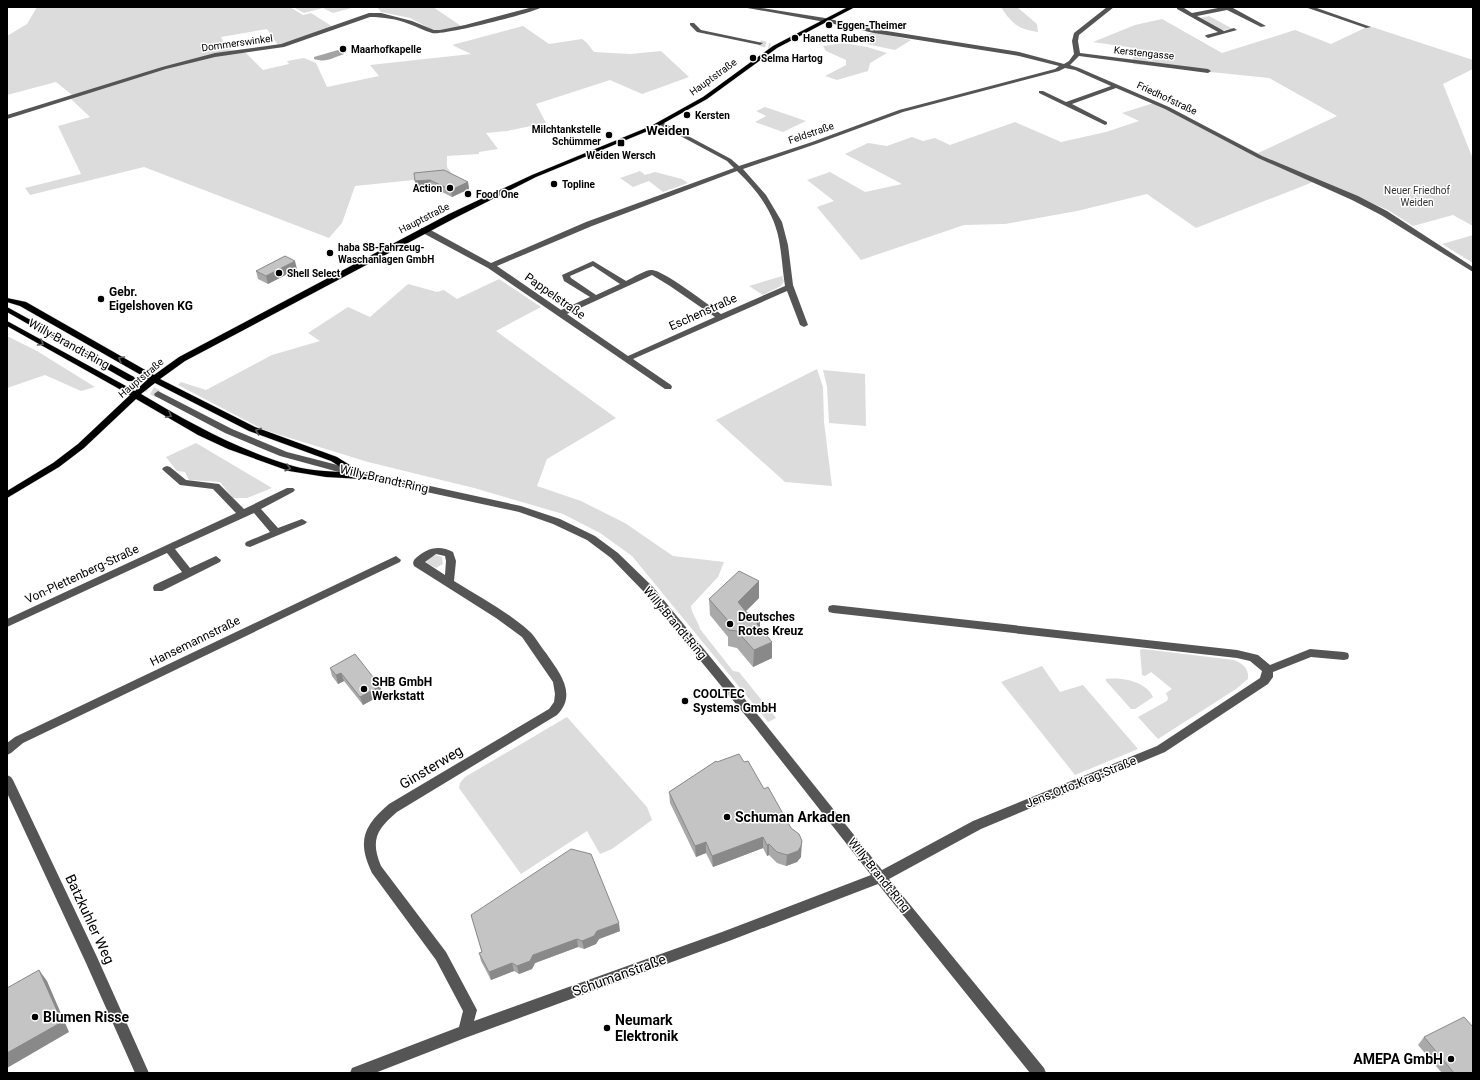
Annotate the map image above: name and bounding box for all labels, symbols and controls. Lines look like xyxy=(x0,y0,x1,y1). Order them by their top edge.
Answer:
marker: Eggen-Theimer xyxy=(824,20,834,30)
place label: Eggen-Theimer xyxy=(837,20,907,31)
street label: Dommerswinkel xyxy=(201,33,273,53)
marker: Hanetta Rubens xyxy=(790,33,800,43)
place label: Hanetta Rubens xyxy=(803,33,875,44)
marker: Maarhofkapelle xyxy=(338,44,348,54)
place label: Maarhofkapelle xyxy=(351,44,422,55)
street label: Kerstengasse xyxy=(1113,44,1175,62)
marker: Selma Hartog xyxy=(748,53,758,63)
place label: Selma Hartog xyxy=(761,53,823,64)
street label: Hauptstraße xyxy=(687,56,739,98)
street label: Friedhofstraße xyxy=(1135,79,1199,117)
marker: Kersten xyxy=(682,110,692,120)
place label: Kersten xyxy=(695,110,730,121)
street label: Feldstraße xyxy=(787,120,835,146)
district label: Weiden xyxy=(646,123,690,138)
place label: Milchtankstelle Schümmer xyxy=(532,124,602,147)
marker: Milchtankstelle Schümmer xyxy=(604,130,614,140)
marker: Weiden Wersch xyxy=(616,138,626,148)
place label: Weiden Wersch xyxy=(586,150,656,161)
marker: Topline xyxy=(549,179,559,189)
place label: Topline xyxy=(562,179,596,190)
place label: Action xyxy=(413,183,442,194)
marker: Action xyxy=(445,183,455,193)
park label: Neuer Friedhof Weiden xyxy=(1384,185,1451,208)
marker: Food One xyxy=(463,189,473,199)
place label: Food One xyxy=(476,189,519,200)
street label: Hauptstraße xyxy=(397,201,451,235)
place label: haba SB-Fahrzeug- Waschanlagen GmbH xyxy=(338,242,434,265)
marker: haba SB-Fahrzeug- Waschanlagen GmbH xyxy=(325,248,335,258)
marker: Shell Select xyxy=(274,268,284,278)
place label: Shell Select xyxy=(287,268,341,279)
street label: Pappelstraße xyxy=(522,270,588,322)
place label: Gebr. Eigelshoven KG xyxy=(109,285,193,313)
street label: Eschenstraße xyxy=(667,291,739,333)
marker: Gebr. Eigelshoven KG xyxy=(96,294,106,304)
street label: Willy-Brandt-Ring xyxy=(26,316,112,372)
one-way arrow xyxy=(37,338,44,345)
street label: Hauptstraße xyxy=(116,356,166,400)
one-way arrow xyxy=(118,356,125,363)
one-way arrow xyxy=(165,411,172,418)
one-way arrow xyxy=(255,427,262,435)
street label: Willy-Brandt-Ring xyxy=(338,462,430,496)
one-way arrow xyxy=(284,463,291,472)
street label: Von-Plettenberg-Straße xyxy=(23,541,141,607)
street label: Willy-Brandt-Ring xyxy=(641,584,709,662)
place label: Deutsches Rotes Kreuz xyxy=(738,610,803,638)
street label: Hansemannstraße xyxy=(148,613,242,669)
marker: Deutsches Rotes Kreuz xyxy=(725,619,735,629)
place label: SHB GmbH Werkstatt xyxy=(372,675,432,703)
marker: SHB GmbH Werkstatt xyxy=(359,684,369,694)
place label: COOLTEC Systems GmbH xyxy=(693,687,776,715)
marker: COOLTEC Systems GmbH xyxy=(680,696,690,706)
street label: Ginsterweg xyxy=(397,742,465,792)
street label: Jens-Otto-Krag-Straße xyxy=(1024,753,1138,811)
place label: Schuman Arkaden xyxy=(735,809,850,825)
marker: Schuman Arkaden xyxy=(722,812,732,822)
street label: Willy-Brandt-Ring xyxy=(845,835,913,915)
street label: Batzkuhler Weg xyxy=(62,872,118,966)
street label: Schumanstraße xyxy=(570,951,668,999)
place label: Blumen Risse xyxy=(43,1009,130,1025)
marker: Blumen Risse xyxy=(30,1012,40,1022)
place label: Neumark Elektronik xyxy=(615,1012,679,1044)
marker: Neumark Elektronik xyxy=(602,1023,612,1033)
place label: AMEPA GmbH xyxy=(1353,1051,1443,1067)
marker: AMEPA GmbH xyxy=(1446,1054,1456,1064)

